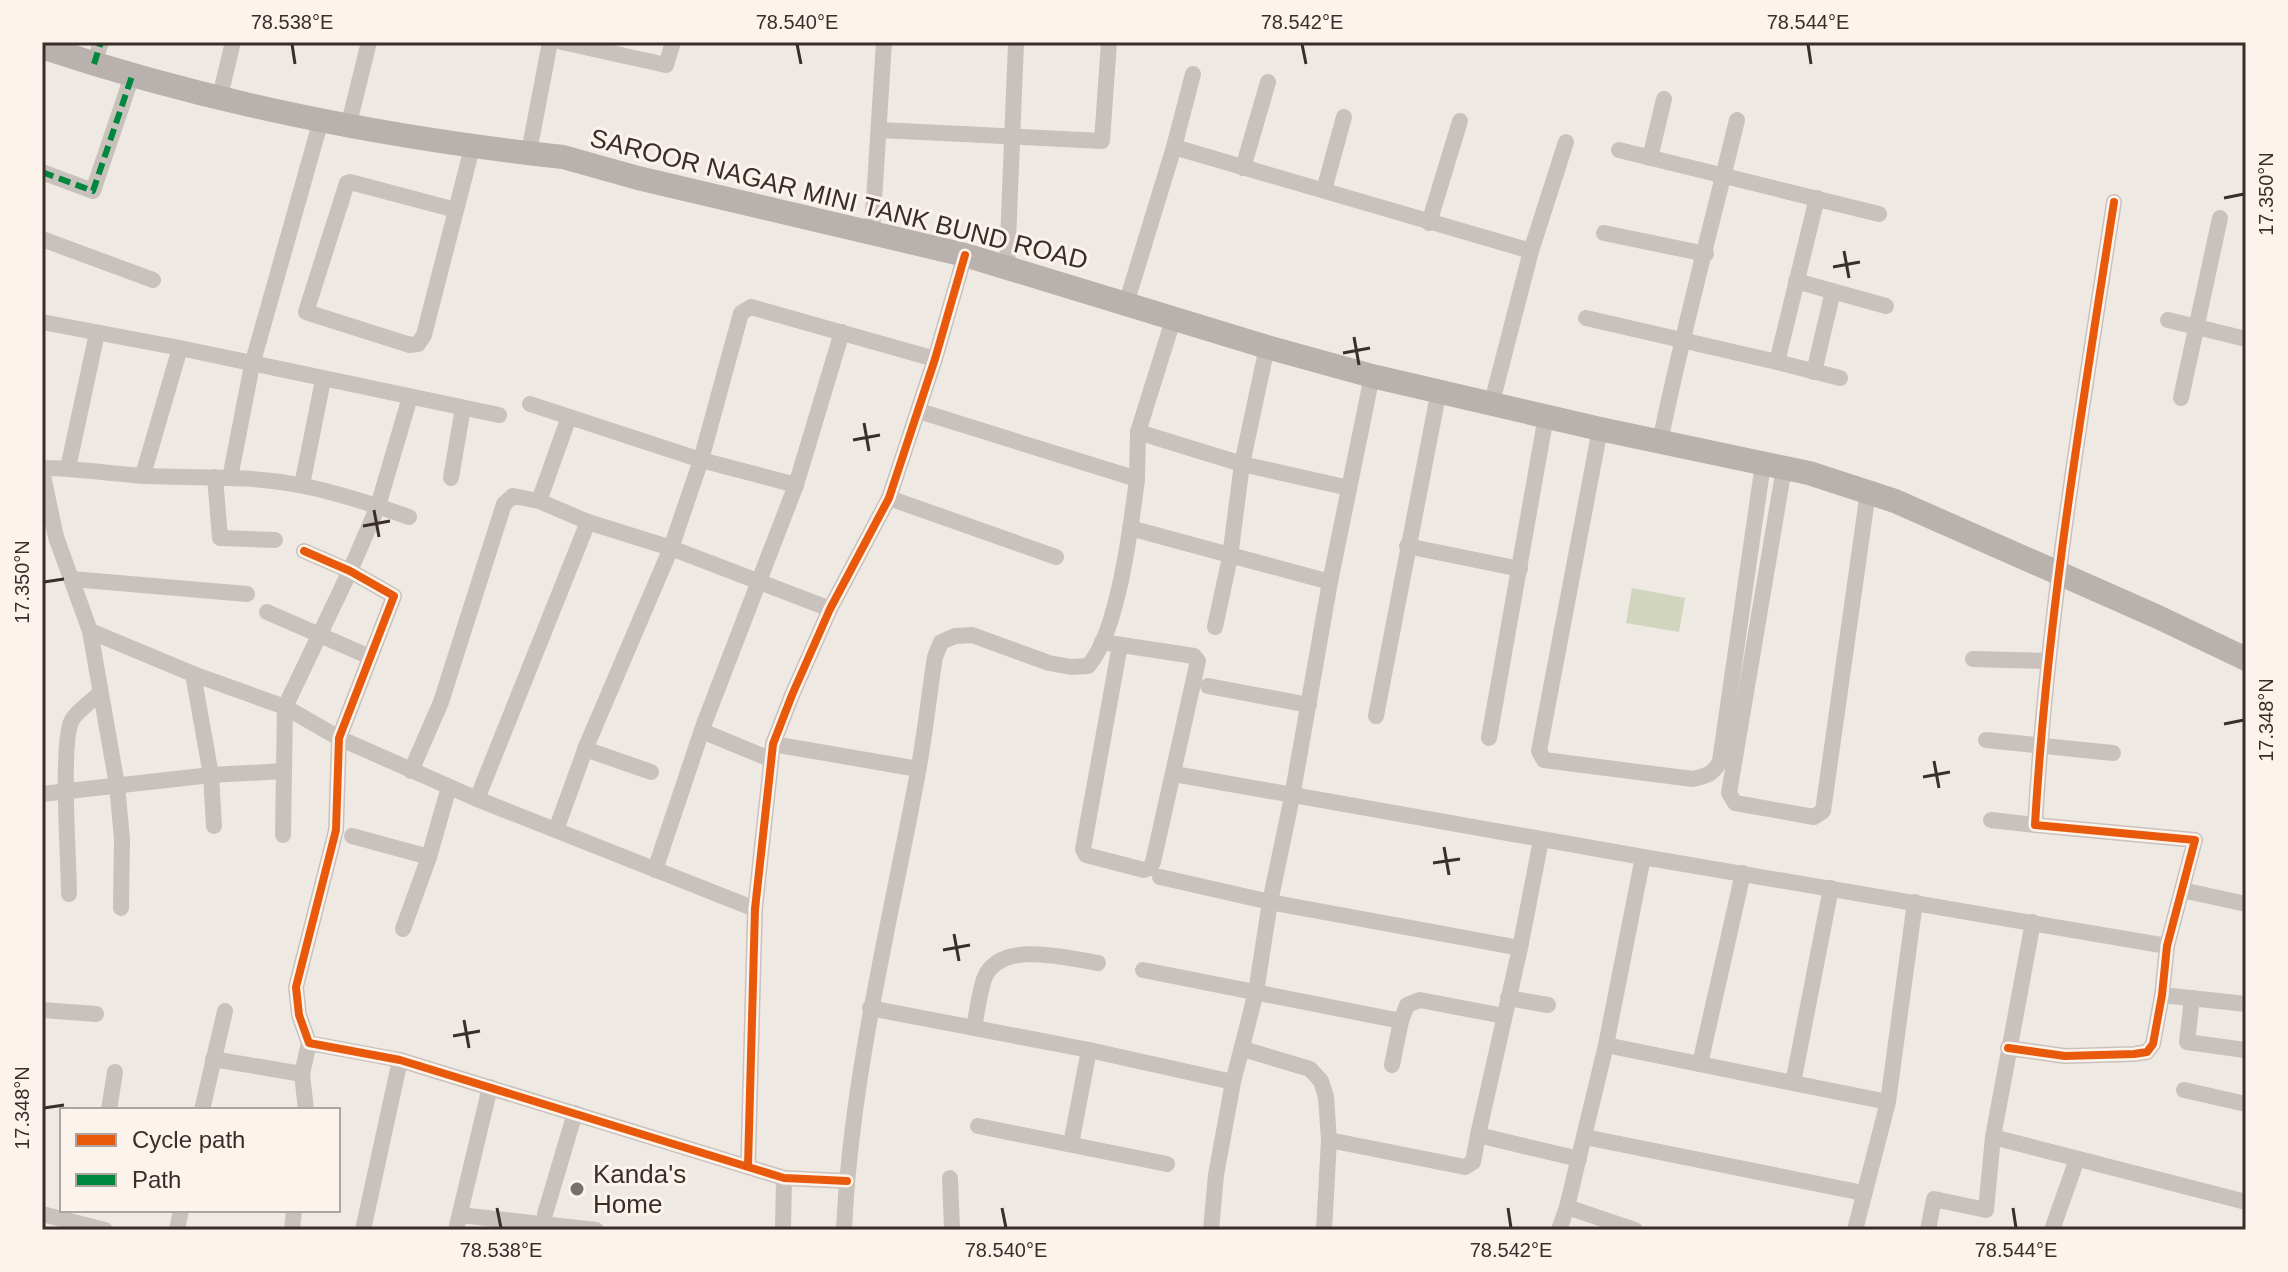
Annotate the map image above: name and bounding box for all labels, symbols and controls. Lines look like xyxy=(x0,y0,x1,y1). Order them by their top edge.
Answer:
text: 78.538°E xyxy=(251,11,333,33)
text: 78.540°E xyxy=(756,11,838,33)
text: 78.542°E xyxy=(1261,11,1343,33)
text: 78.544°E xyxy=(1767,11,1849,33)
street label: SAROOR NAGAR MINI TANK BUND ROAD xyxy=(587,123,1091,275)
text: 17.350°N xyxy=(2255,152,2277,236)
text: 17.350°N xyxy=(11,540,33,624)
text: 17.348°N xyxy=(2255,678,2277,762)
text: 17.348°N xyxy=(11,1066,33,1150)
legend xyxy=(60,1108,340,1212)
text: Cycle path xyxy=(132,1126,245,1153)
place label: Kanda's Home xyxy=(593,1159,686,1219)
text: Path xyxy=(132,1166,181,1193)
marker: Kanda's Home xyxy=(568,1180,586,1198)
text: 78.538°E xyxy=(460,1239,542,1261)
text: 78.540°E xyxy=(965,1239,1047,1261)
text: 78.542°E xyxy=(1470,1239,1552,1261)
text: 78.544°E xyxy=(1975,1239,2057,1261)

